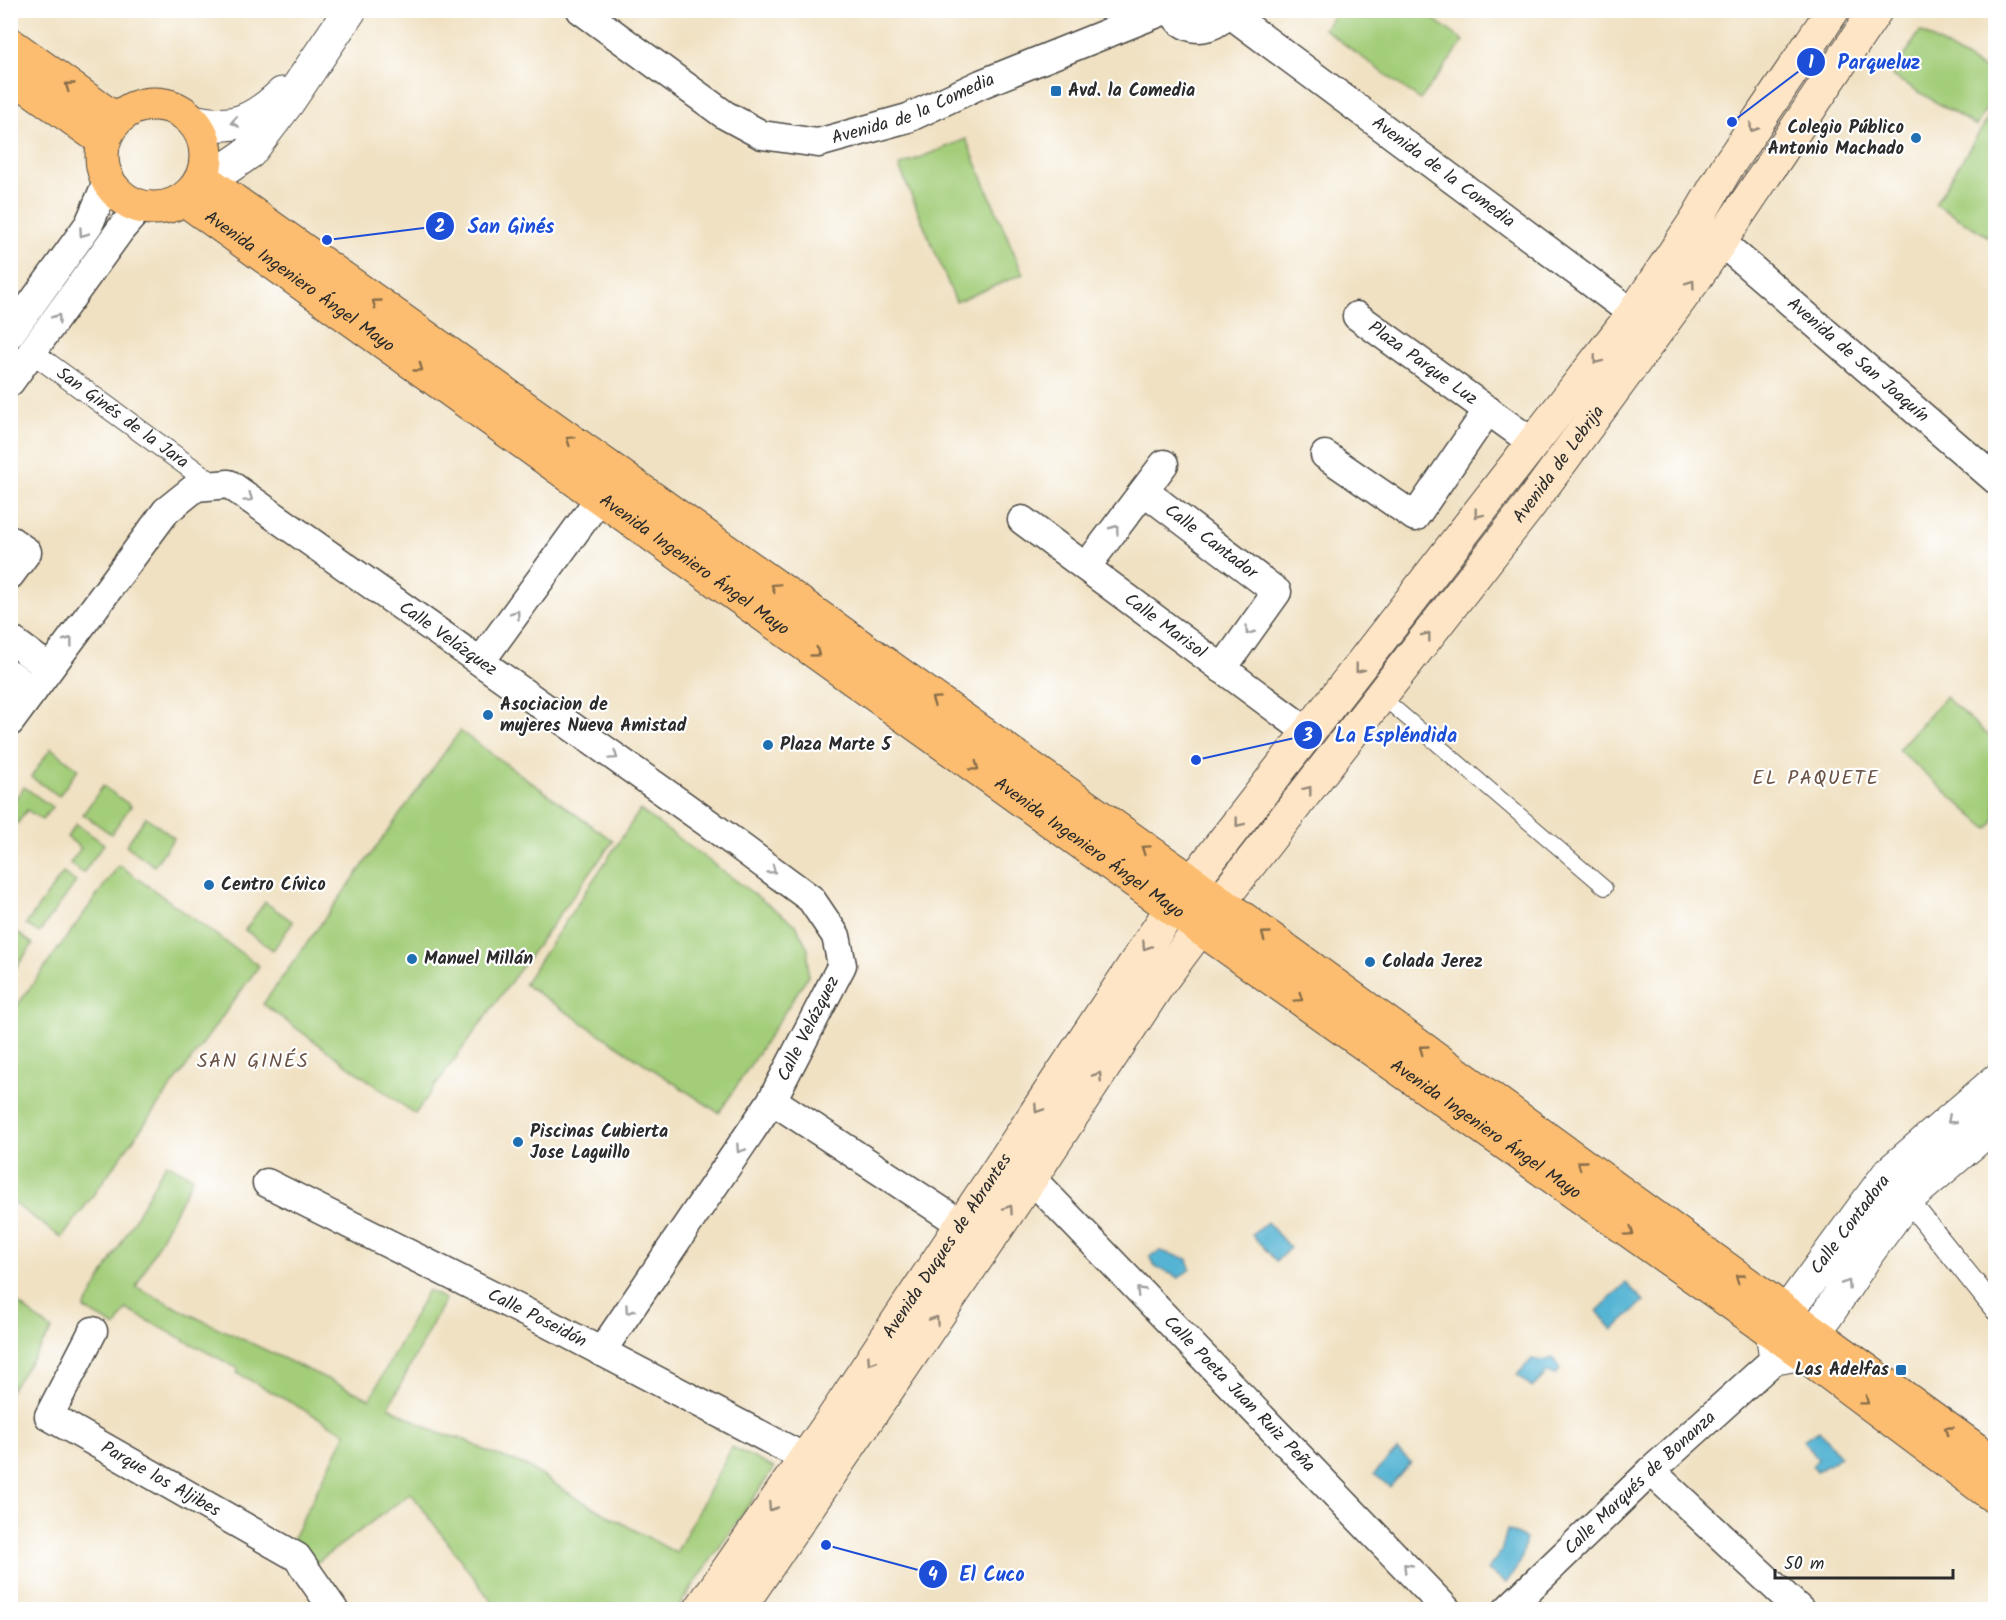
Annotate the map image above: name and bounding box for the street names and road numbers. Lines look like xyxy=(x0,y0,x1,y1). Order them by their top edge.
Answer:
street label: Avenida de la Comedia xyxy=(828,65,999,153)
street label: Avenida de la Comedia xyxy=(1365,109,1521,236)
street label: Avenida Ingeniero Ángel Mayo xyxy=(198,203,401,360)
street label: Avenida de San Joaquín xyxy=(1780,290,1935,430)
street label: Plaza Parque Luz xyxy=(1362,314,1484,413)
street label: San Ginés de la Jara xyxy=(50,360,195,476)
street label: Avenida de Lebrija xyxy=(1506,400,1612,530)
street label: Avenida Ingeniero Ángel Mayo xyxy=(593,487,796,644)
street label: Calle Cantador xyxy=(1158,497,1265,587)
street label: Calle Marisol xyxy=(1118,586,1213,667)
street label: Calle Velázquez xyxy=(392,594,503,684)
street label: Avenida Ingeniero Ángel Mayo xyxy=(988,770,1190,927)
street label: Calle Velázquez xyxy=(770,971,848,1087)
street label: Avenida Ingeniero Ángel Mayo xyxy=(1384,1052,1587,1207)
street label: Avenida Duques de Abrantes xyxy=(875,1147,1020,1345)
street label: Calle Contadora xyxy=(1804,1169,1898,1281)
street label: Calle Poseidón xyxy=(482,1281,592,1356)
street label: Calle Poeta Juan Ruiz Peña xyxy=(1156,1309,1322,1479)
street label: Calle Marqués de Bonanza xyxy=(1557,1404,1723,1562)
street label: Parque los Aljibes xyxy=(95,1434,226,1525)

